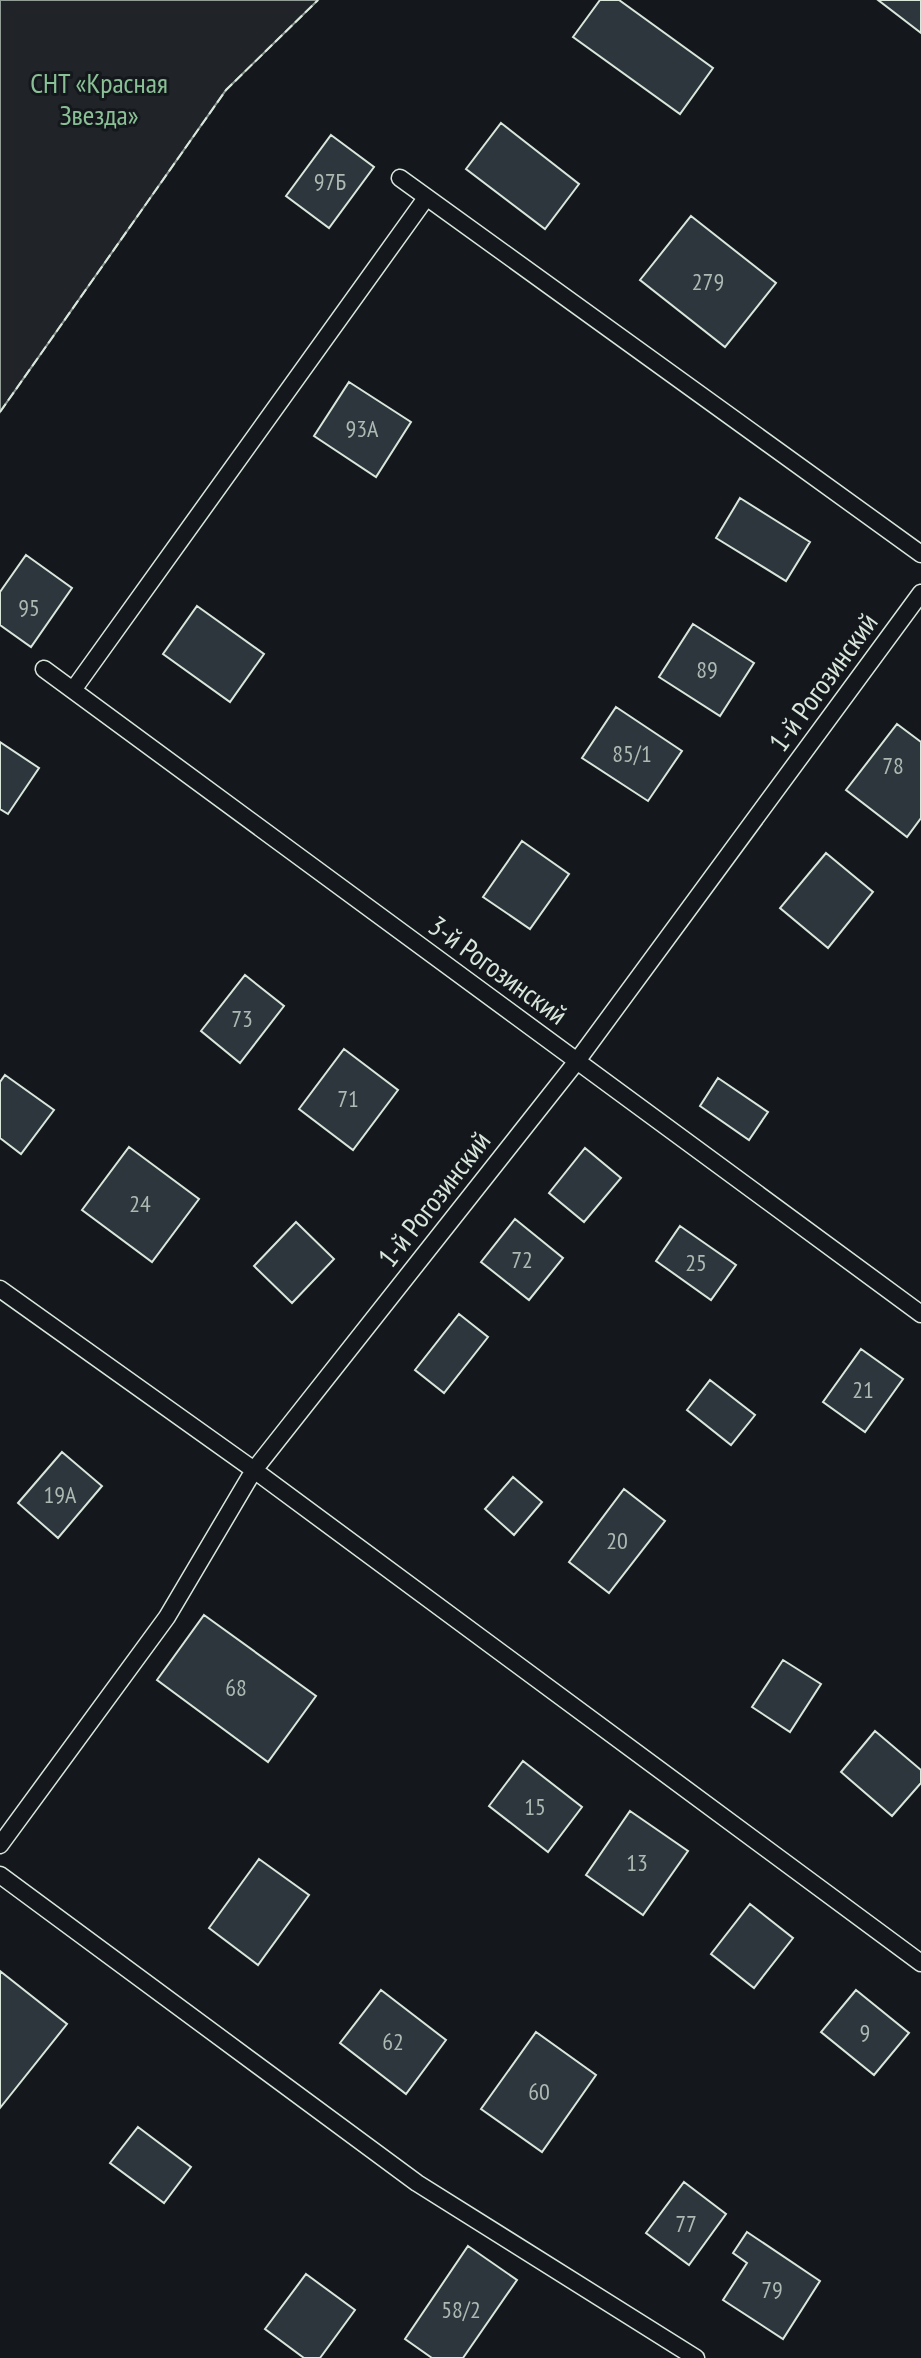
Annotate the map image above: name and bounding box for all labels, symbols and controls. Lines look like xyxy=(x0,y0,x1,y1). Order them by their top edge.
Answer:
park label: СНТ «Красная Звезда» xyxy=(30,64,168,133)
house number: 97Б xyxy=(314,166,346,197)
house number: 279 xyxy=(692,266,724,297)
house number: 93А xyxy=(346,413,379,444)
house number: 95 xyxy=(18,592,40,623)
street label: 1-й Рогозинский xyxy=(760,605,885,758)
house number: 89 xyxy=(696,654,718,685)
house number: 85/1 xyxy=(612,738,652,769)
house number: 78 xyxy=(882,750,904,781)
street label: 3-й Рогозинский xyxy=(422,907,575,1032)
house number: 73 xyxy=(231,1003,253,1034)
house number: 71 xyxy=(337,1083,359,1114)
street label: 1-й Рогозинский xyxy=(369,1123,498,1274)
house number: 24 xyxy=(129,1188,151,1219)
house number: 72 xyxy=(511,1244,533,1275)
house number: 25 xyxy=(685,1247,707,1278)
house number: 21 xyxy=(852,1374,874,1405)
house number: 19А xyxy=(44,1479,77,1510)
house number: 20 xyxy=(606,1525,628,1556)
house number: 68 xyxy=(225,1672,247,1703)
house number: 15 xyxy=(524,1791,546,1822)
house number: 13 xyxy=(626,1847,648,1878)
house number: 9 xyxy=(860,2017,870,2048)
house number: 62 xyxy=(382,2026,404,2057)
house number: 60 xyxy=(528,2076,550,2107)
house number: 77 xyxy=(675,2208,697,2239)
house number: 79 xyxy=(761,2274,783,2305)
house number: 58/2 xyxy=(441,2294,481,2325)

